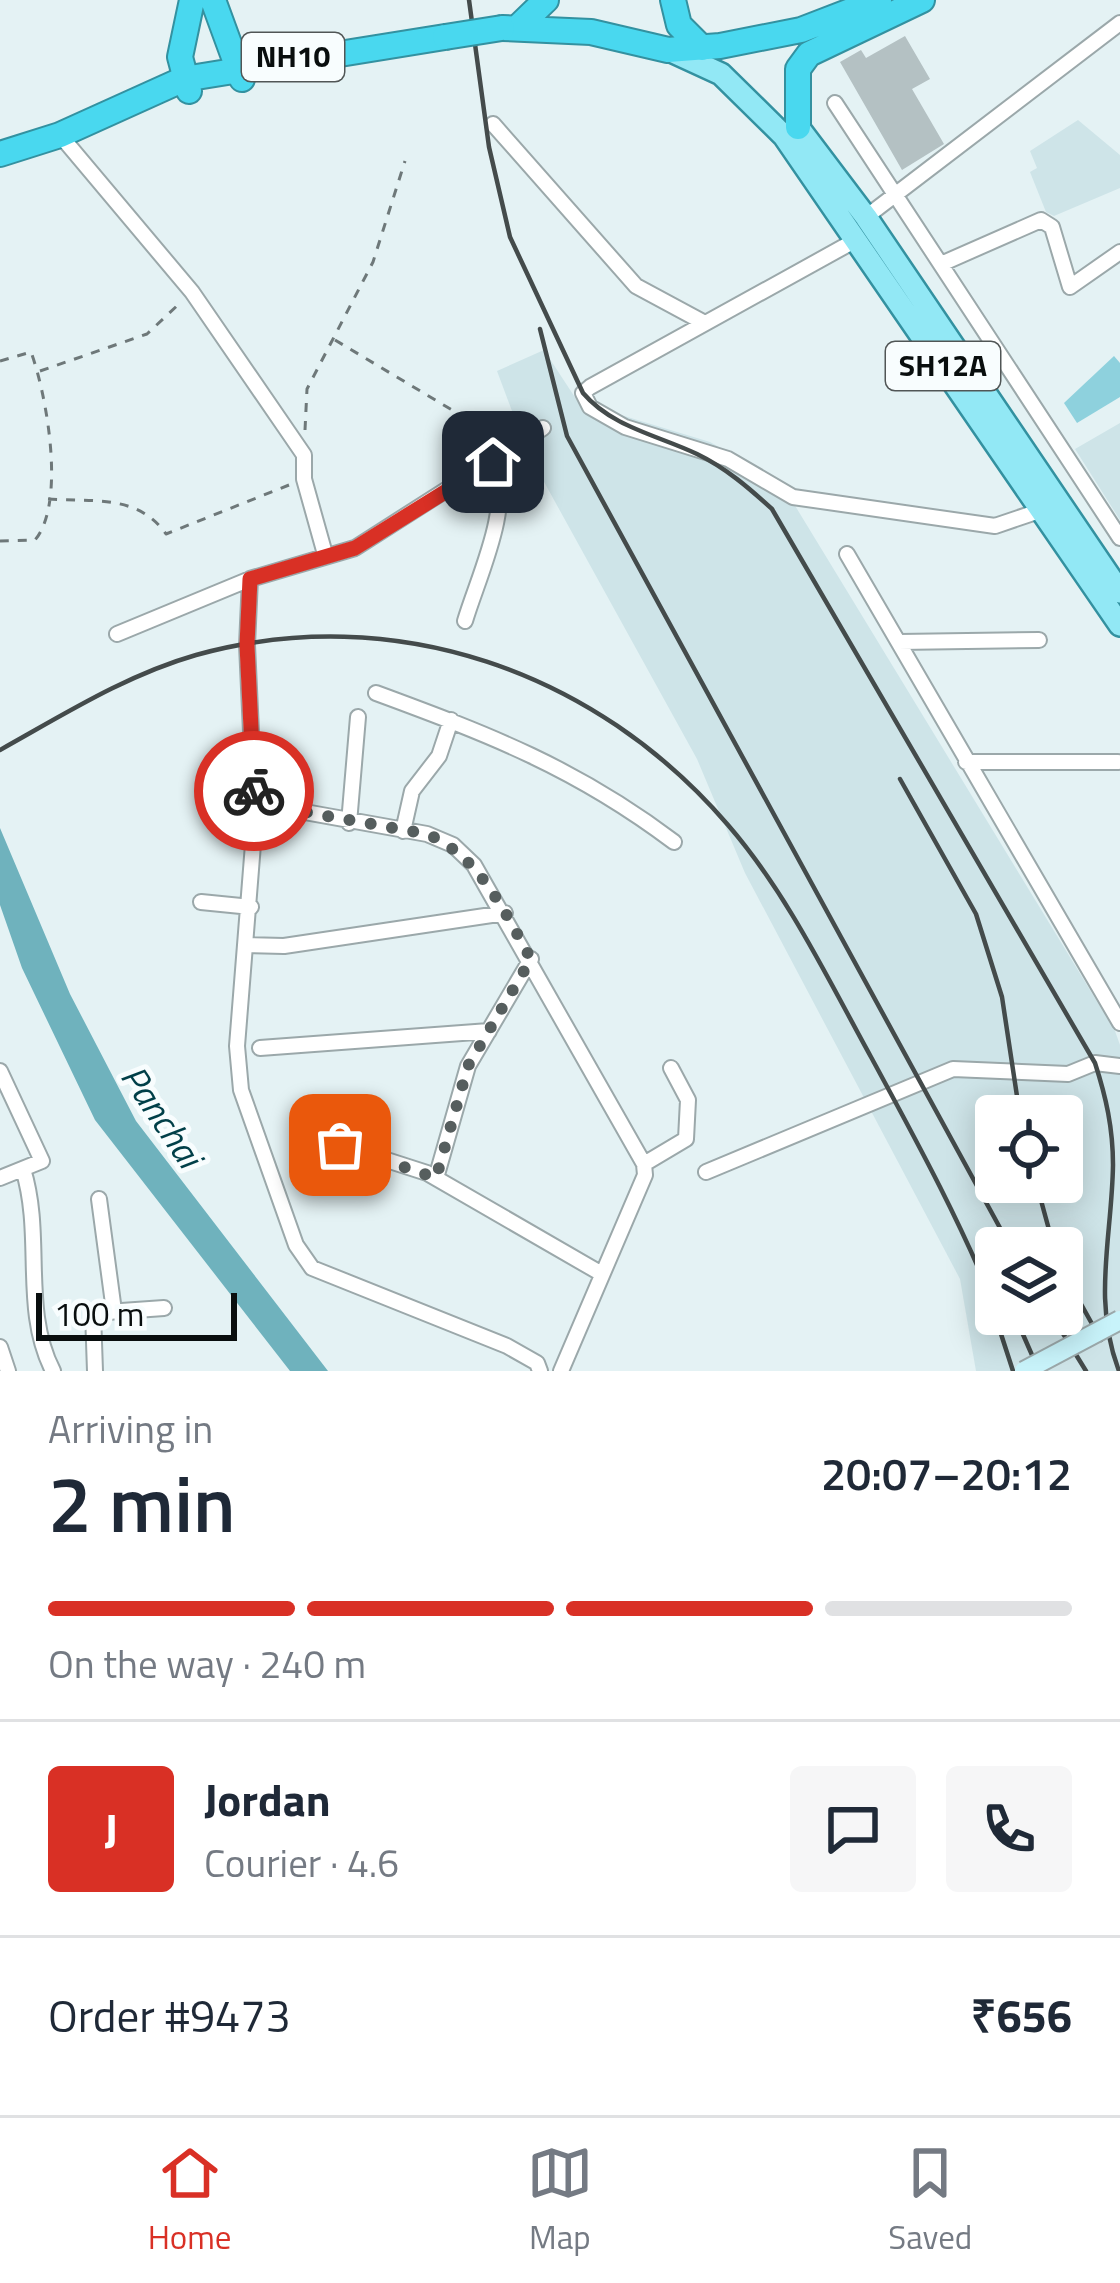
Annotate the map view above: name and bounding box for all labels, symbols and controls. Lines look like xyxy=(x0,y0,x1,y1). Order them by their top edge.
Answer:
road number: NH10 xyxy=(242,33,344,81)
road number: SH12A xyxy=(886,342,1000,390)
pin xyxy=(442,411,544,513)
icon: home xyxy=(460,429,526,495)
courier xyxy=(194,731,314,851)
icon: bike xyxy=(221,758,287,824)
water label: Panchai xyxy=(108,1053,219,1181)
pin xyxy=(289,1094,391,1196)
map controls xyxy=(975,1095,1083,1335)
button: locate xyxy=(975,1095,1083,1203)
icon: bag xyxy=(307,1112,373,1178)
button: layers xyxy=(975,1227,1083,1335)
scale bar xyxy=(36,1287,237,1340)
text: 100 m xyxy=(54,1289,144,1339)
text: Arriving in xyxy=(48,1399,213,1458)
text: 20:07–20:12 xyxy=(821,1439,1072,1507)
text: 2 min xyxy=(48,1444,236,1562)
text: On the way · 240 m xyxy=(48,1634,366,1693)
text: Jordan xyxy=(204,1765,331,1833)
button: chat xyxy=(790,1766,916,1892)
button: phone xyxy=(946,1766,1072,1892)
text: J xyxy=(104,1795,118,1863)
text: Courier · 4.6 xyxy=(204,1833,399,1892)
text: Order #9473 xyxy=(48,1981,291,2049)
text: ₹656 xyxy=(971,1981,1072,2049)
tab: Home xyxy=(148,2140,232,2262)
tab: Map xyxy=(527,2140,593,2262)
tab: Saved xyxy=(888,2140,972,2262)

